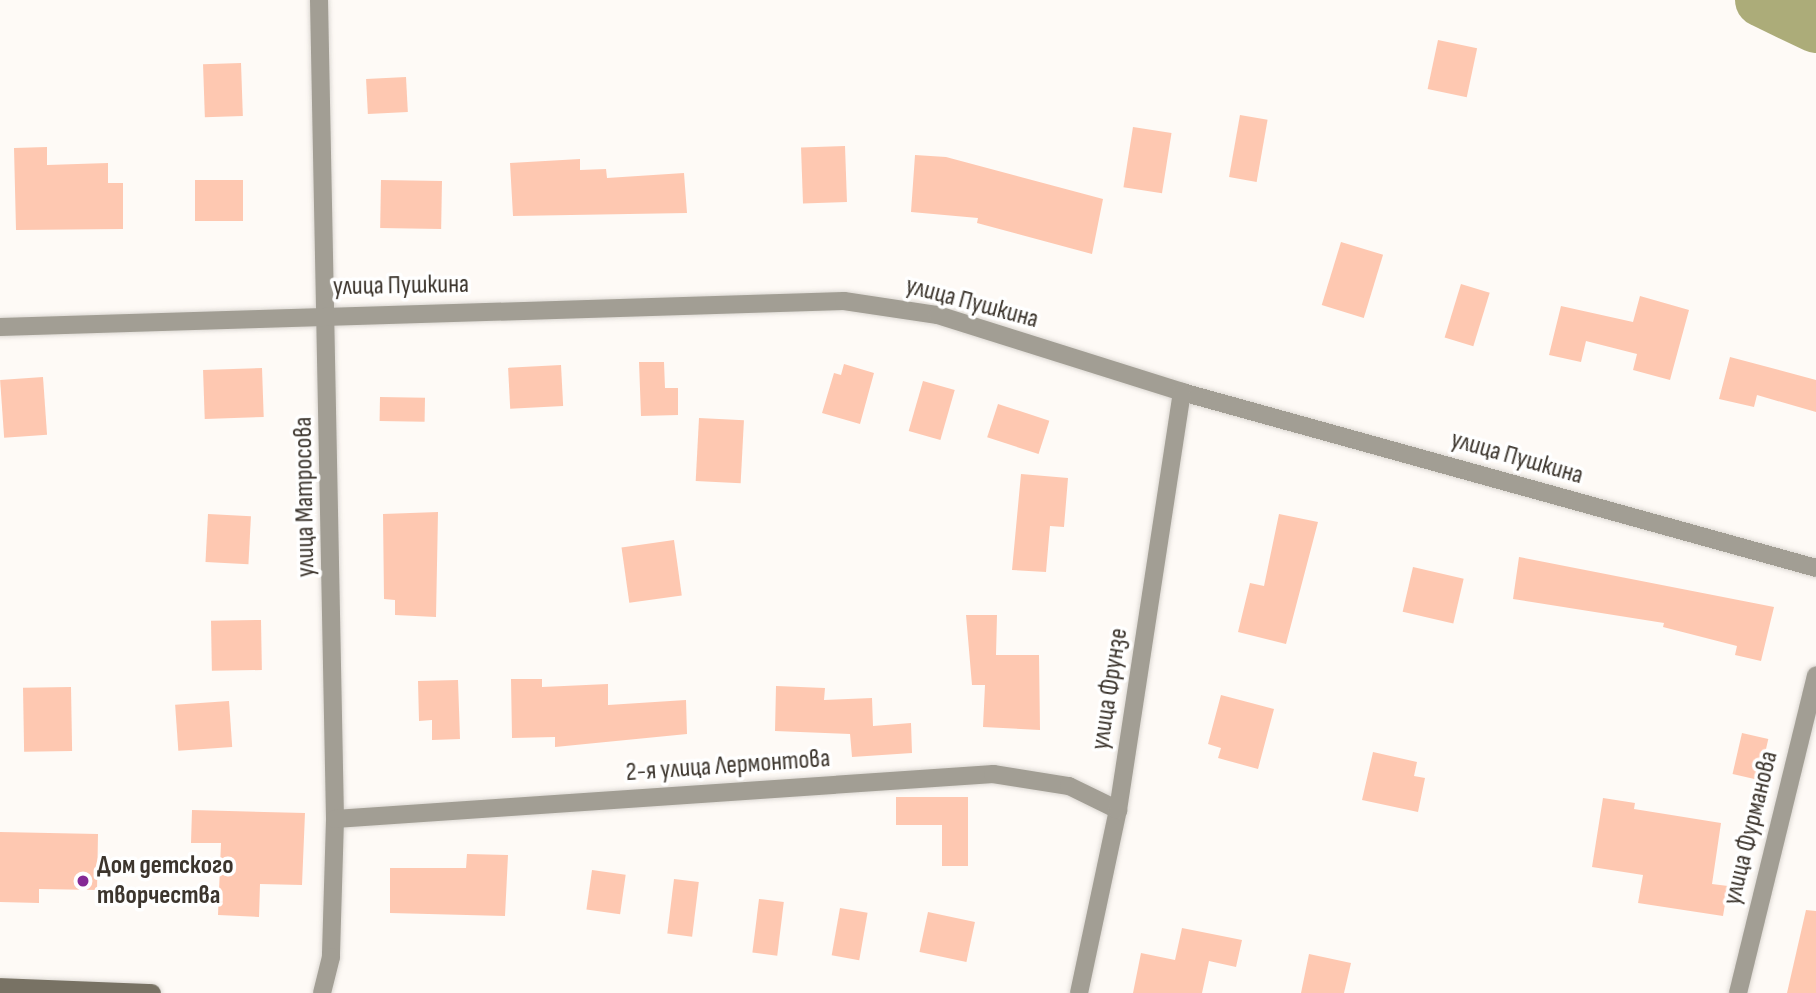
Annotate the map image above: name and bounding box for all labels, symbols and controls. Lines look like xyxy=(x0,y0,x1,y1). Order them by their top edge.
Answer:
street label: улица Пушкина xyxy=(333,269,469,303)
street label: улица Пушкина xyxy=(902,270,1042,336)
street label: улица Матросова xyxy=(288,417,322,577)
street label: улица Пушкина xyxy=(1447,424,1587,492)
street label: улица Фрунзе xyxy=(1085,626,1135,752)
street label: 2-я улица Лермонтова xyxy=(625,743,831,789)
street label: улица Фурманова xyxy=(1717,748,1785,908)
place label: Дом детского творчества xyxy=(97,850,234,912)
marker: Дом детского творчества xyxy=(75,873,91,889)

